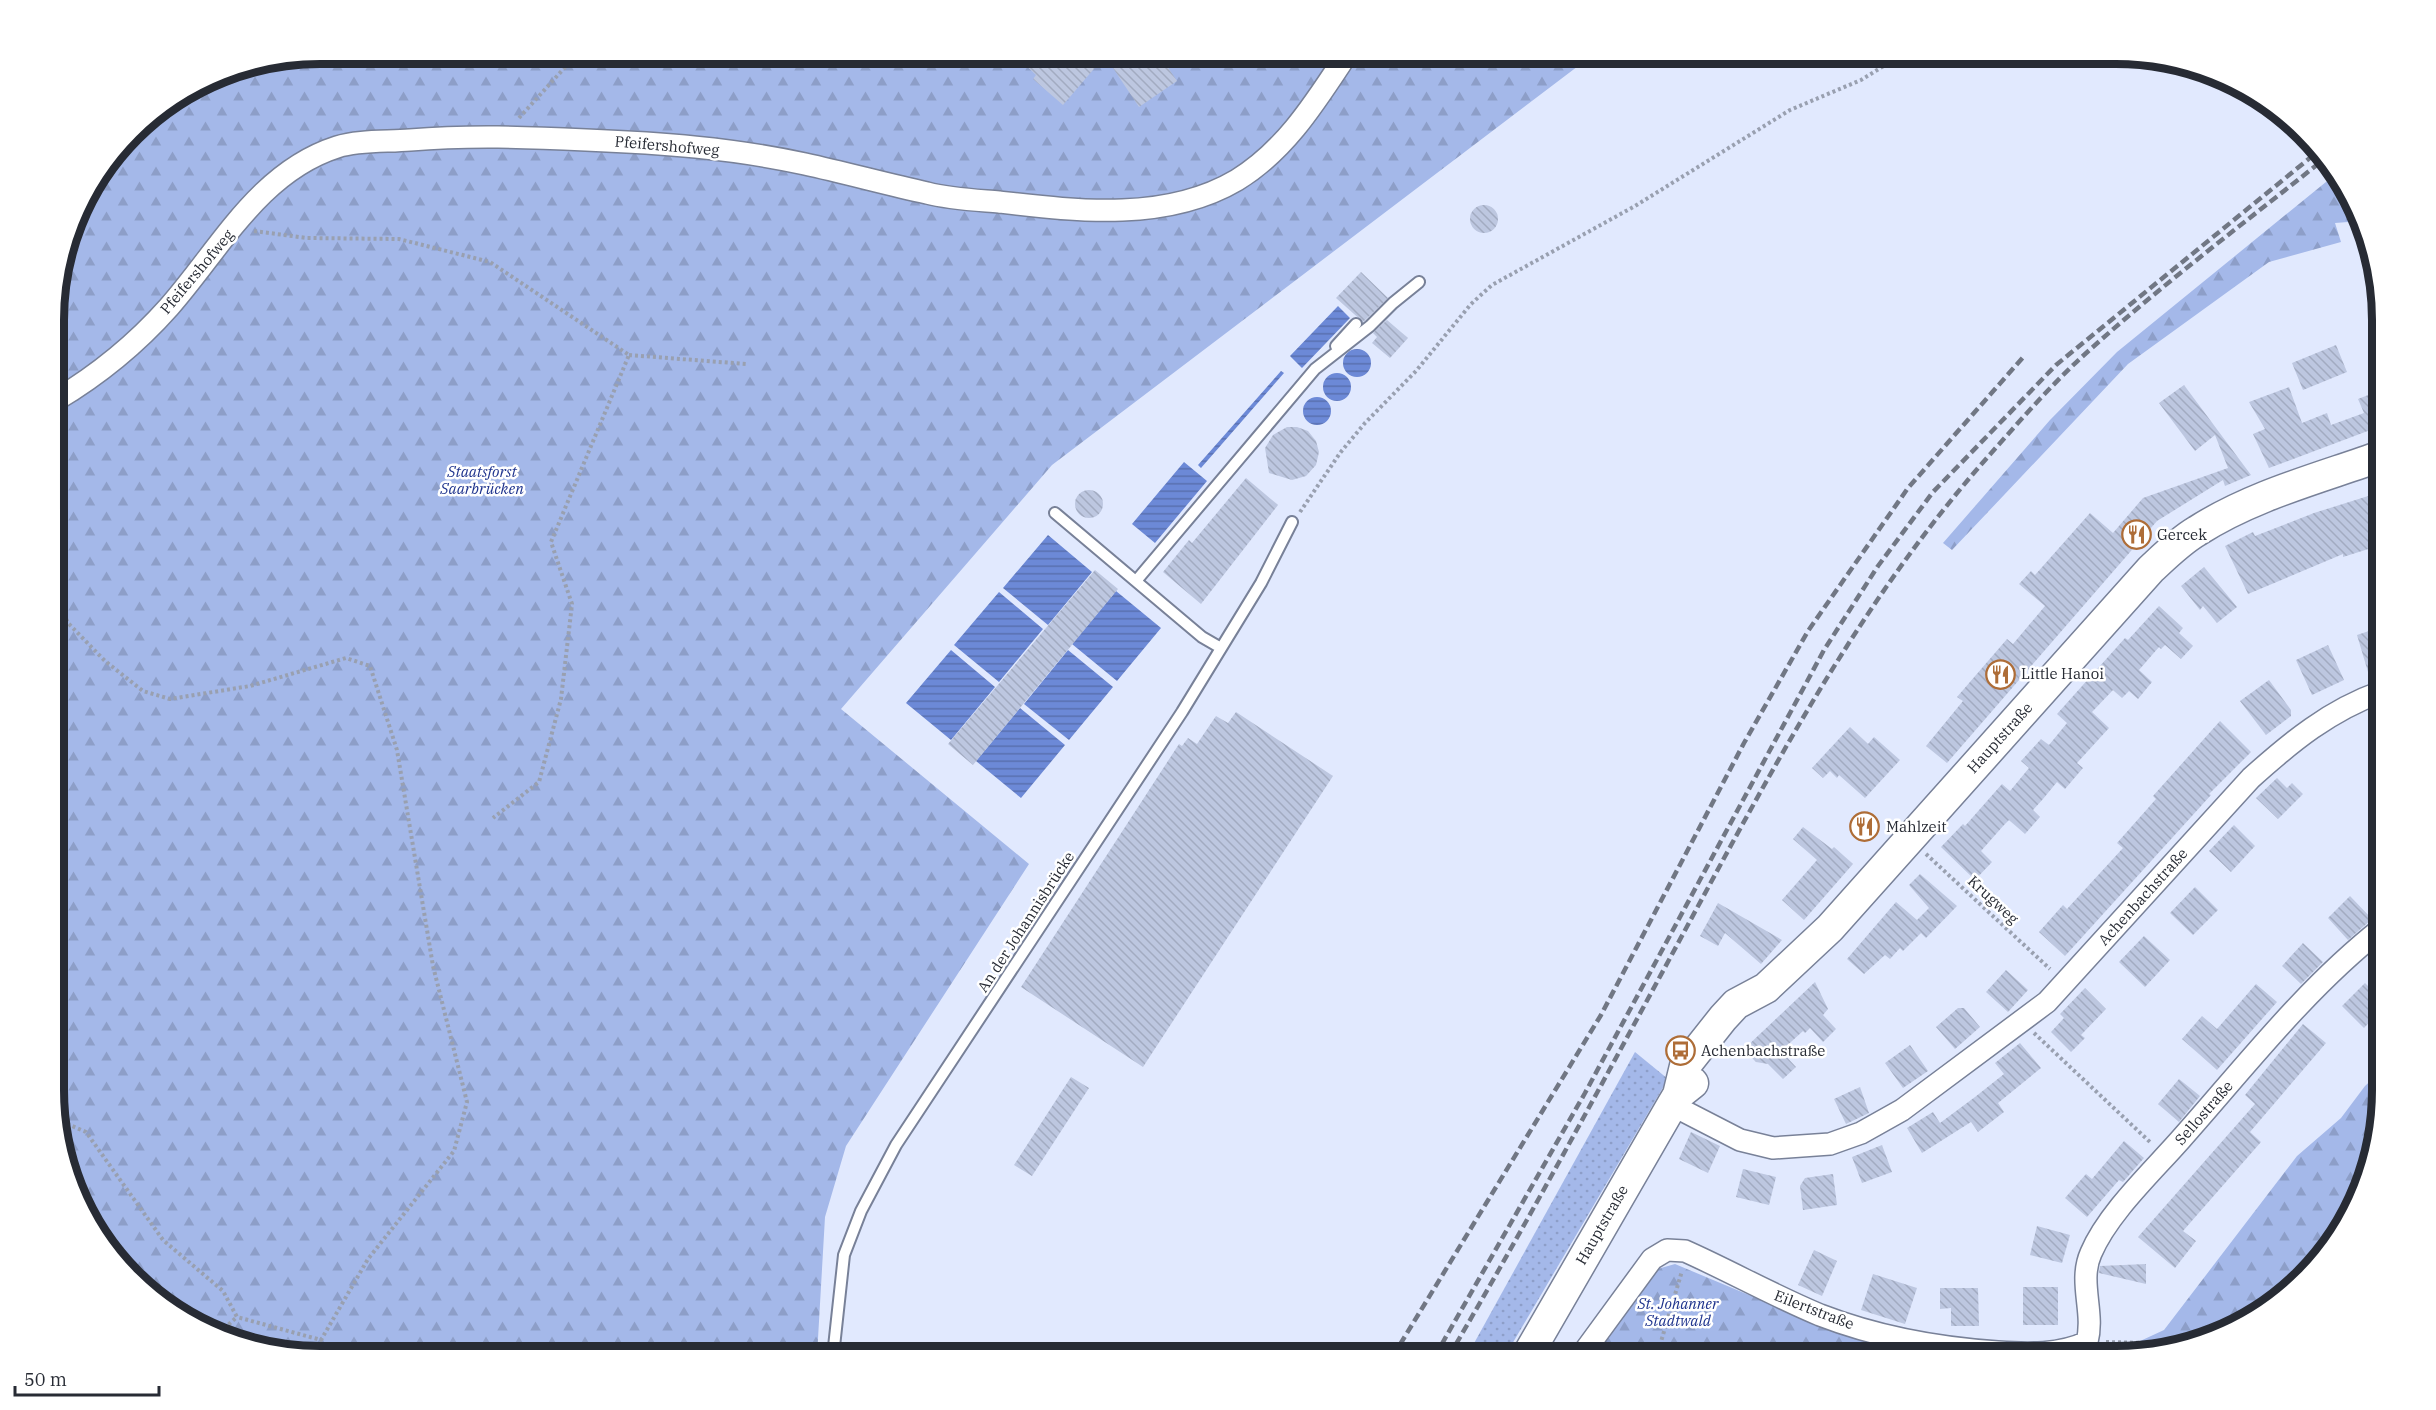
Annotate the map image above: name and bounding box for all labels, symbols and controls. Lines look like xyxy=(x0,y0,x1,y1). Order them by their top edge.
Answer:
street label: Pfeifershofweg xyxy=(614,131,720,160)
street label: Pfeifershofweg xyxy=(156,225,238,318)
park label: Staatsforst Saarbrücken xyxy=(439,462,524,498)
restaurant icon: Gercek xyxy=(2120,519,2152,551)
place label: Gercek xyxy=(2157,525,2207,544)
restaurant icon: Little Hanoi xyxy=(1984,658,2016,690)
place label: Little Hanoi xyxy=(2021,664,2104,683)
street label: Hauptstraße xyxy=(1963,698,2036,777)
restaurant icon: Mahlzeit xyxy=(1849,811,1881,843)
place label: Mahlzeit xyxy=(1886,817,1947,836)
street label: Achenbachstraße xyxy=(2094,844,2191,949)
street label: An der Johannisbrücke xyxy=(973,848,1078,996)
street label: Krugweg xyxy=(1964,871,2023,928)
bus stop icon: Achenbachstraße xyxy=(1664,1035,1696,1067)
place label: Achenbachstraße xyxy=(1701,1041,1825,1060)
street label: Sellostraße xyxy=(2170,1077,2237,1149)
street label: Hauptstraße xyxy=(1571,1182,1632,1268)
street label: Eilertstraße xyxy=(1772,1286,1857,1333)
park label: St. Johanner Stadtwald xyxy=(1636,1294,1719,1330)
scale bar xyxy=(15,1359,159,1397)
text: 50 m xyxy=(24,1368,67,1391)

